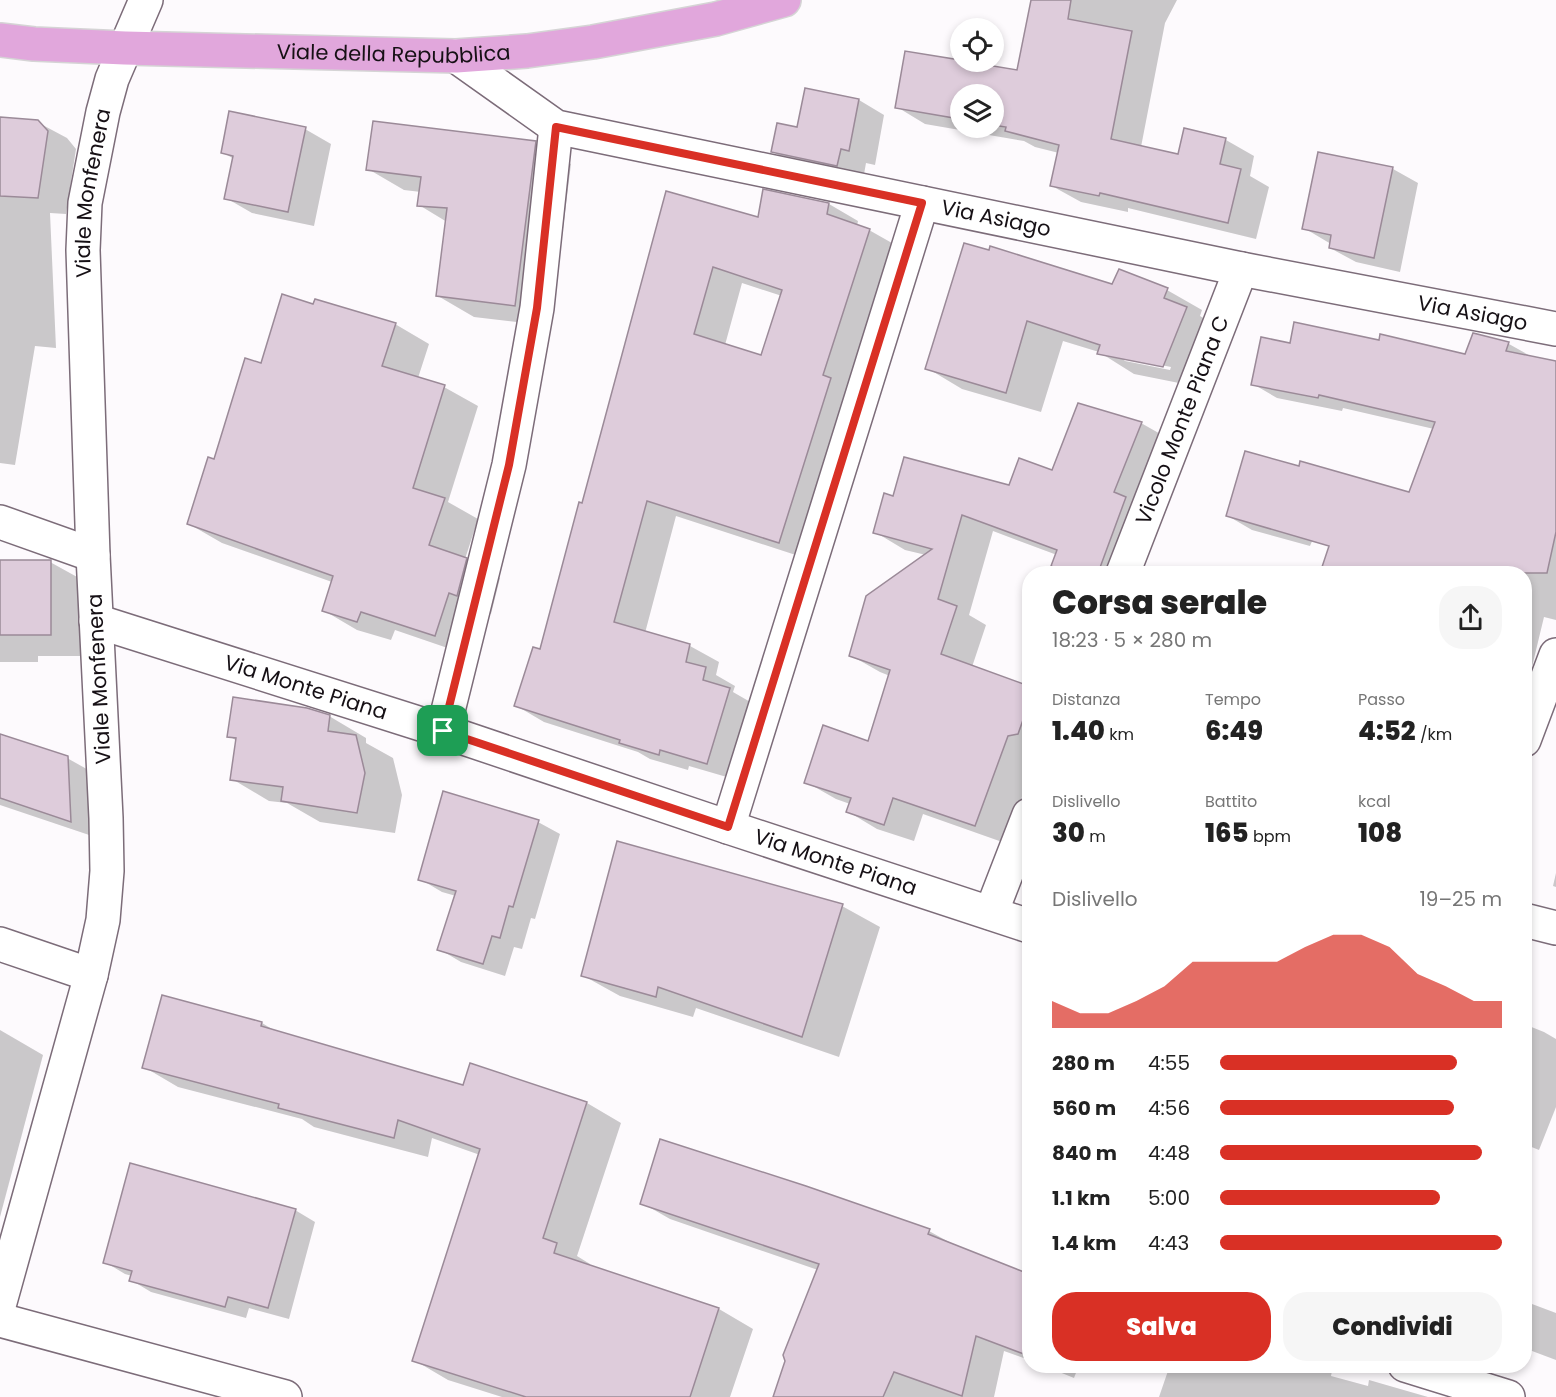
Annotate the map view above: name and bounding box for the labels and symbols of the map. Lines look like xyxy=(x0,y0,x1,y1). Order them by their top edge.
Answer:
street label: Viale della Repubblica xyxy=(276,37,511,70)
street label: Viale Monfenera xyxy=(68,106,117,278)
street label: Via Asiago xyxy=(939,192,1054,243)
street label: Via Asiago xyxy=(1415,288,1530,337)
street label: Vicolo Monte Piana C xyxy=(1128,311,1236,529)
street label: Viale Monfenera xyxy=(80,593,117,765)
street label: Via Monte Piana xyxy=(221,648,391,726)
pin xyxy=(417,705,468,756)
street label: Via Monte Piana xyxy=(751,822,921,902)

